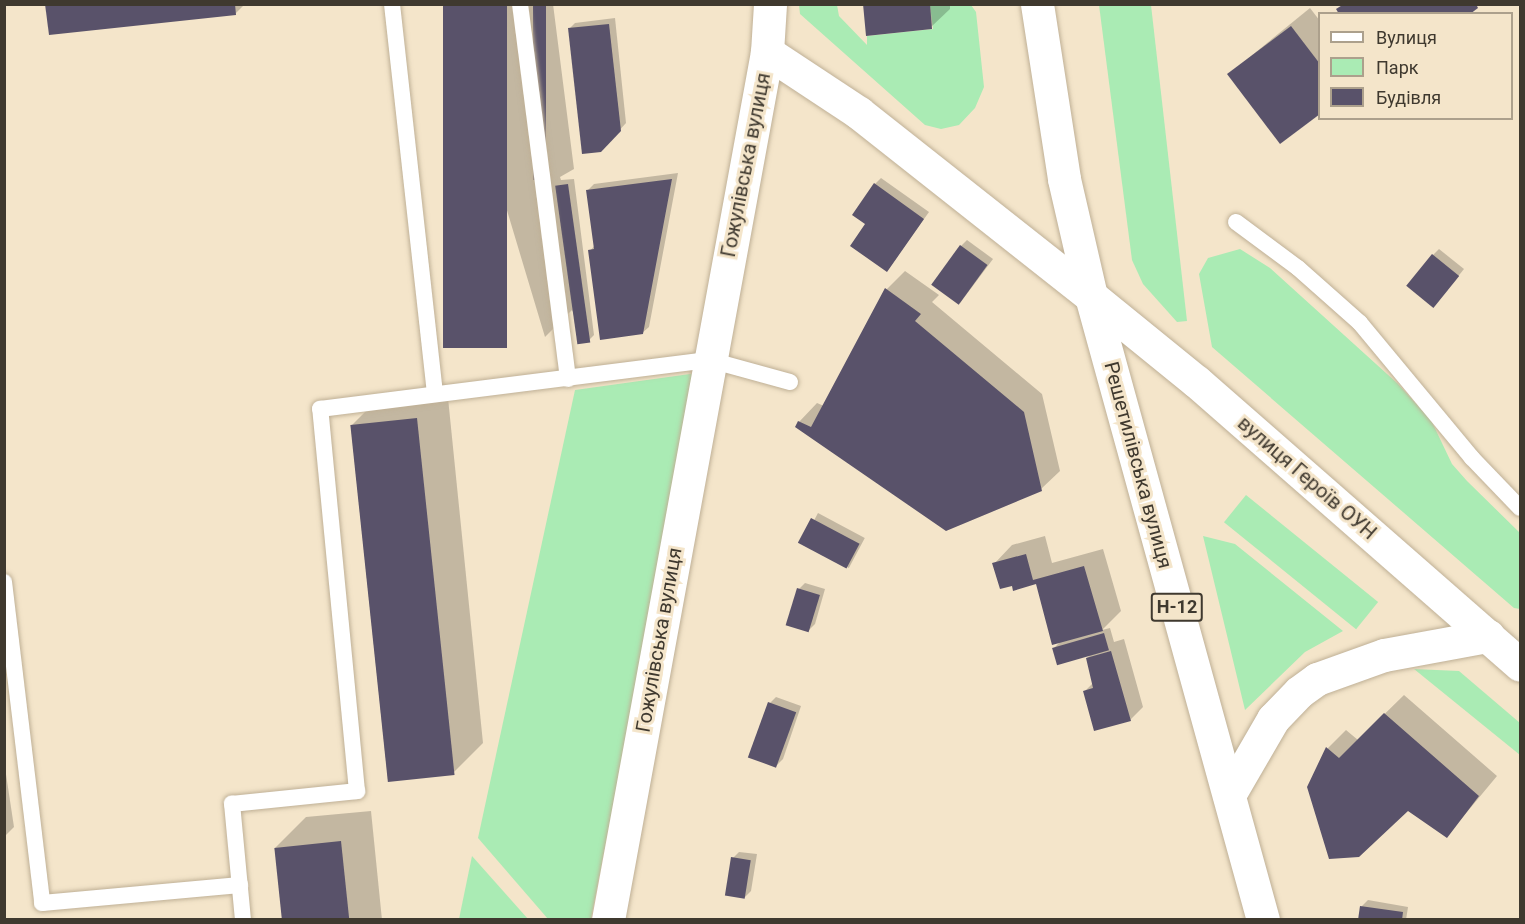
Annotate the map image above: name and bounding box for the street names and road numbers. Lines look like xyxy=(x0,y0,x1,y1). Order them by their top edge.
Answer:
street label: Гожулівська вулиця xyxy=(716,71,776,259)
street label: Решетилівська вулиця xyxy=(1099,359,1177,571)
street label: вулиця Героїв ОУН xyxy=(1233,411,1381,545)
street label: Гожулівська вулиця xyxy=(631,546,687,734)
road number: Н-12 xyxy=(1150,592,1204,622)

